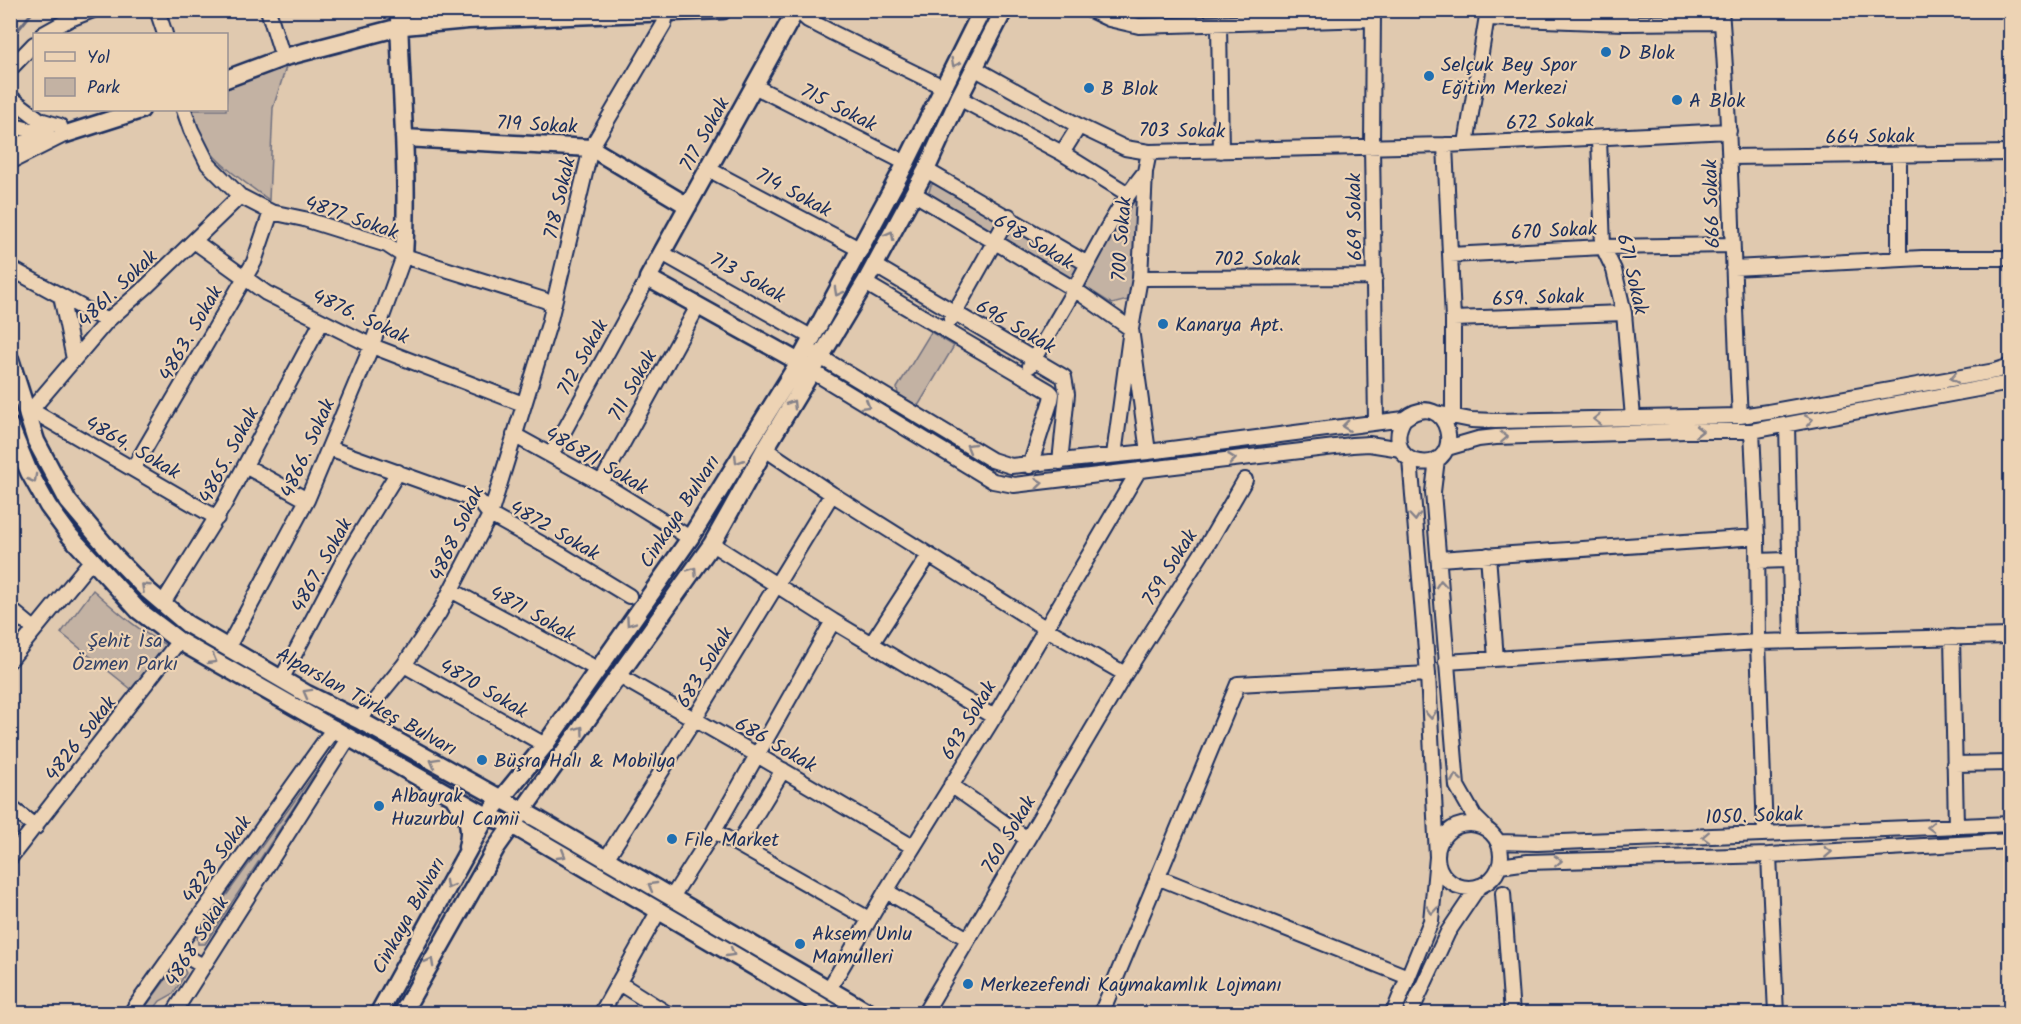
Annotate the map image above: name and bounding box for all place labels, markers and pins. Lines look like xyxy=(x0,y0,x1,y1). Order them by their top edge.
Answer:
place label: D Blok xyxy=(1618,38,1676,70)
marker: D Blok xyxy=(1599,45,1613,59)
place label: Selçuk Bey Spor Eğitim Merkezi xyxy=(1441,50,1578,105)
marker: Selçuk Bey Spor Eğitim Merkezi xyxy=(1422,69,1436,83)
place label: B Blok xyxy=(1101,74,1158,106)
marker: B Blok xyxy=(1082,81,1096,95)
place label: A Blok xyxy=(1689,86,1746,118)
marker: A Blok xyxy=(1670,93,1684,107)
place label: Kanarya Apt. xyxy=(1175,310,1284,342)
marker: Kanarya Apt. xyxy=(1156,317,1170,331)
place label: Büşra Halı & Mobilya xyxy=(494,746,676,778)
marker: Büşra Halı & Mobilya xyxy=(475,753,489,767)
place label: Albayrak Huzurbul Camii xyxy=(391,781,520,836)
marker: Albayrak Huzurbul Camii xyxy=(372,799,386,813)
place label: File Market xyxy=(684,825,779,857)
marker: File Market xyxy=(665,832,679,846)
place label: Aksem Unlu Mamulleri xyxy=(812,919,913,974)
marker: Aksem Unlu Mamulleri xyxy=(793,937,807,951)
place label: Merkezefendi Kaymakamlık Lojmanı xyxy=(980,970,1282,1002)
marker: Merkezefendi Kaymakamlık Lojmanı xyxy=(961,977,975,991)

